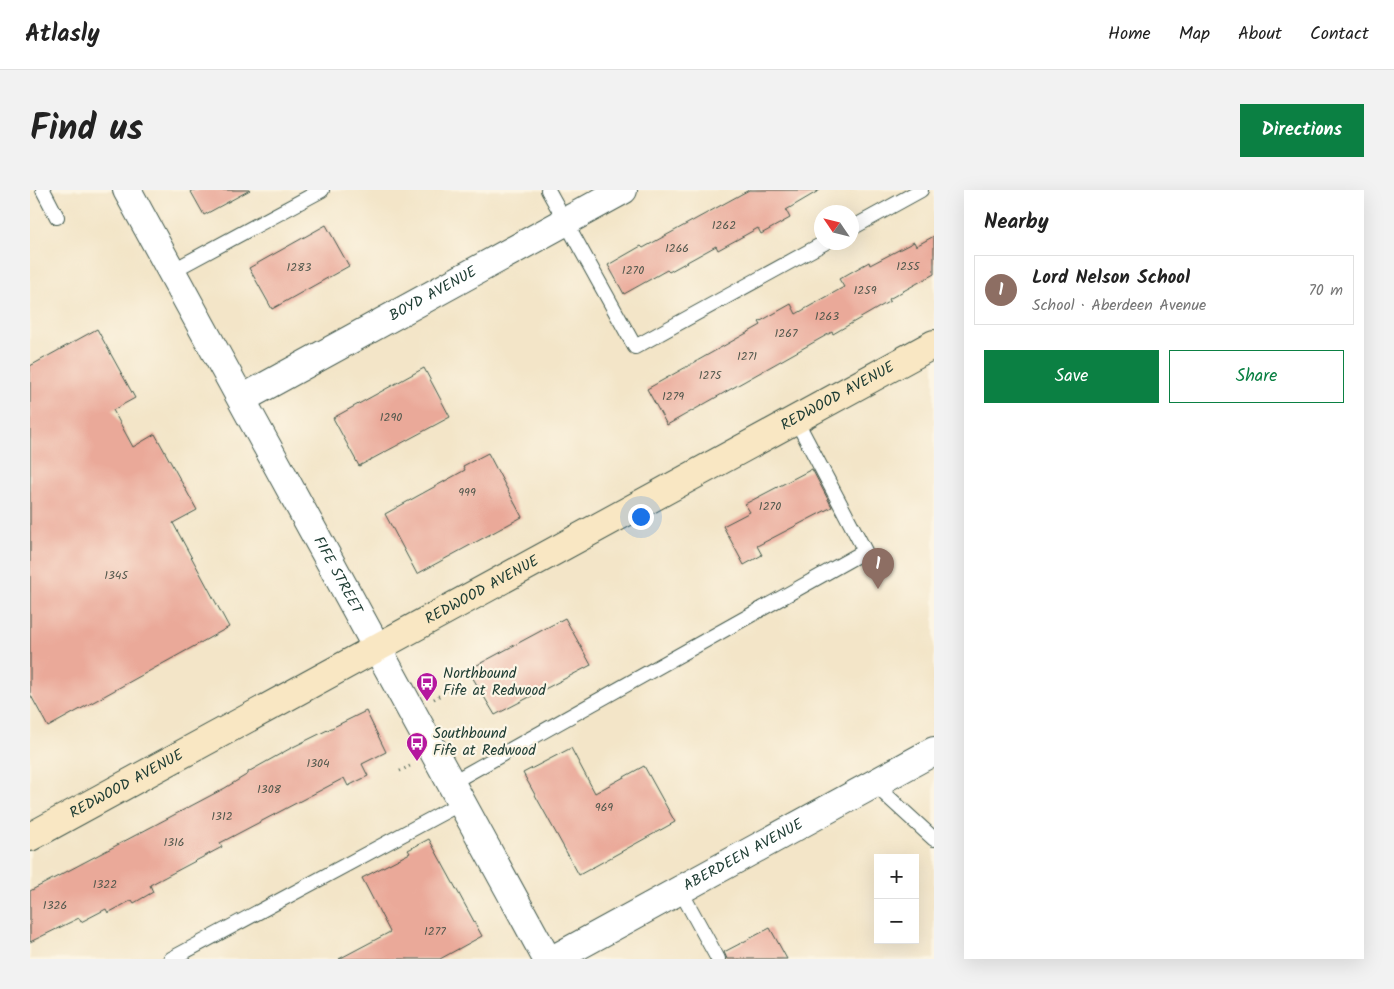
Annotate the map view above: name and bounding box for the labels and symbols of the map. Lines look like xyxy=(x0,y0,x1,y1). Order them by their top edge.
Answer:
north arrow xyxy=(814,205,859,250)
house number: 1262 xyxy=(712,216,736,235)
house number: 1266 xyxy=(665,239,689,258)
house number: 1255 xyxy=(896,257,921,276)
house number: 1283 xyxy=(287,258,312,277)
street label: BOYD AVENUE xyxy=(385,260,482,328)
house number: 1270 xyxy=(622,261,644,280)
house number: 1259 xyxy=(853,281,877,300)
house number: 1263 xyxy=(815,307,839,326)
house number: 1267 xyxy=(775,324,798,343)
house number: 1271 xyxy=(737,347,757,366)
street label: REDWOOD AVENUE xyxy=(776,355,900,437)
house number: 1275 xyxy=(699,366,723,385)
house number: 1279 xyxy=(662,387,684,406)
house number: 1290 xyxy=(380,408,402,427)
house number: 999 xyxy=(458,483,476,502)
house number: 1270 xyxy=(759,497,781,516)
your location xyxy=(628,504,654,530)
street label: FIFE STREET xyxy=(306,532,369,620)
pin: 1 xyxy=(862,548,894,589)
street label: REDWOOD AVENUE xyxy=(421,549,545,631)
house number: 1345 xyxy=(104,566,129,585)
place label: Northbound Fife at Redwood xyxy=(443,662,546,703)
bus stop icon: Northbound Fife at Redwood xyxy=(415,671,439,702)
place label: Southbound Fife at Redwood xyxy=(433,722,536,763)
bus stop icon: Southbound Fife at Redwood xyxy=(405,731,429,762)
street label: REDWOOD AVENUE xyxy=(65,743,189,825)
house number: 1304 xyxy=(306,754,330,773)
house number: 1308 xyxy=(257,780,282,799)
house number: 969 xyxy=(595,798,613,817)
house number: 1312 xyxy=(211,807,233,826)
street label: ABERDEEN AVENUE xyxy=(679,812,809,898)
house number: 1316 xyxy=(163,833,185,852)
house number: 1322 xyxy=(93,875,117,894)
house number: 1326 xyxy=(43,896,67,915)
house number: 1277 xyxy=(424,922,446,941)

